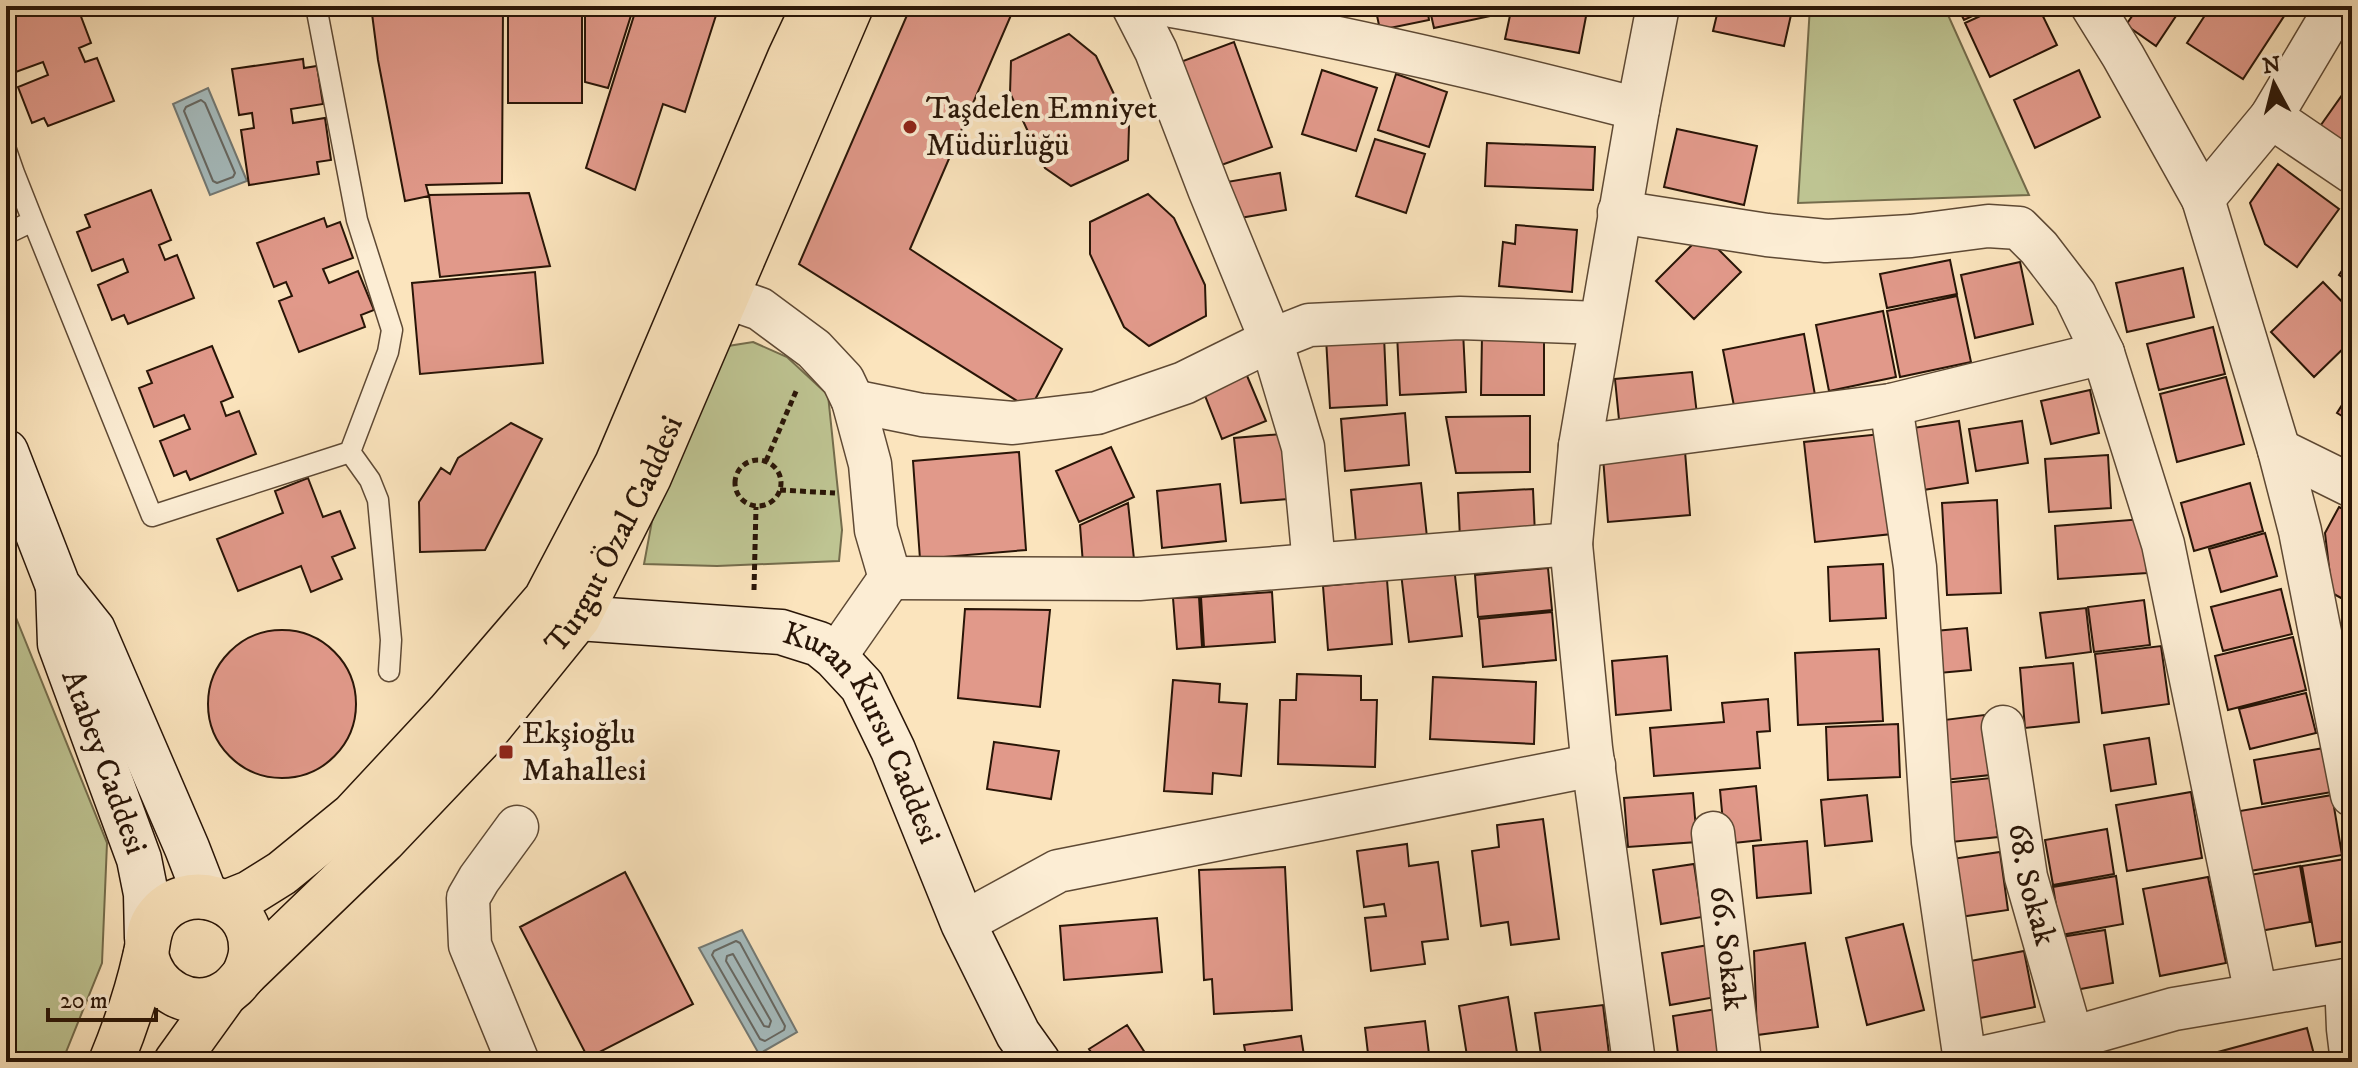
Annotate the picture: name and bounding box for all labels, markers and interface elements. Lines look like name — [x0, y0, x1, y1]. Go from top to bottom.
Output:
north arrow — [2234, 44, 2314, 124]
text: N — [2261, 51, 2282, 80]
place label: Taşdelen Emniyet Müdürlüğü — [926, 89, 1158, 166]
marker: Taşdelen Emniyet Müdürlüğü — [901, 118, 919, 136]
street label: Turgut Özal Caddesi — [537, 410, 693, 662]
street label: Kuran Kursu Caddesi — [778, 614, 949, 850]
street label: Atabey Caddesi — [51, 665, 156, 860]
place label: Ekşioğlu Mahallesi — [522, 714, 647, 791]
marker: Ekşioğlu Mahallesi — [497, 743, 515, 761]
street label: 68. Sokak — [1998, 821, 2065, 950]
street label: 66. Sokak — [1699, 884, 1754, 1013]
scale bar — [48, 972, 156, 1022]
text: 20 m — [60, 986, 108, 1016]

